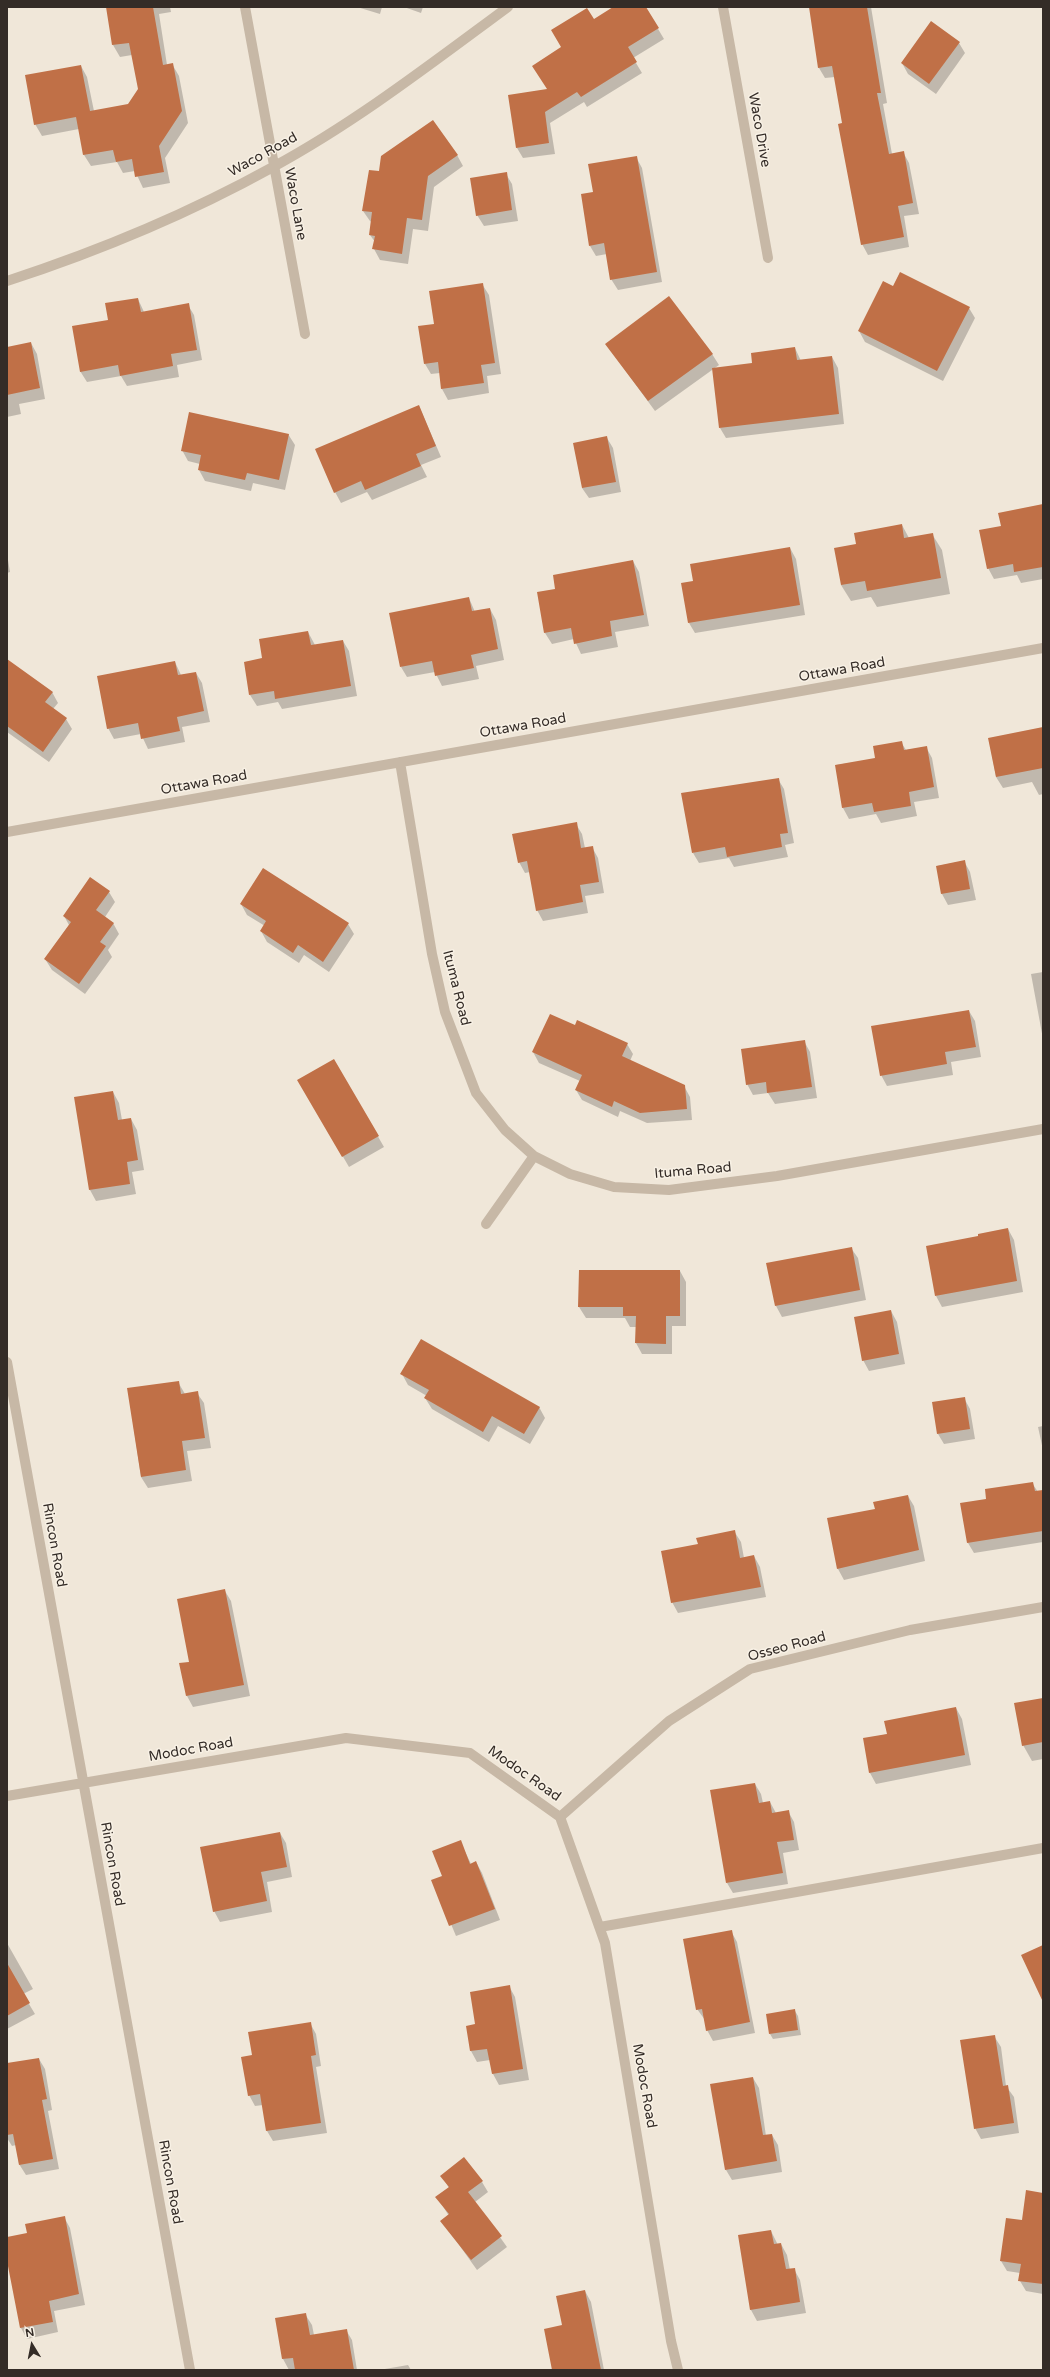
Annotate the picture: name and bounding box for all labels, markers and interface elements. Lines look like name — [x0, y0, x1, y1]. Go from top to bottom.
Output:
street label: Waco Drive — [744, 91, 774, 169]
street label: Waco Road — [226, 129, 300, 181]
street label: Waco Lane — [280, 166, 310, 242]
street label: Ottawa Road — [797, 654, 887, 686]
street label: Ottawa Road — [478, 710, 568, 742]
street label: Ottawa Road — [159, 767, 249, 799]
street label: Ituma Road — [439, 948, 473, 1028]
street label: Ituma Road — [654, 1159, 732, 1183]
street label: Rincon Road — [38, 1502, 70, 1588]
street label: Osseo Road — [746, 1629, 828, 1665]
street label: Modoc Road — [147, 1734, 235, 1766]
street label: Modoc Road — [484, 1743, 564, 1805]
street label: Rincon Road — [96, 1821, 128, 1907]
street label: Modoc Road — [628, 2042, 660, 2130]
street label: Rincon Road — [154, 2139, 186, 2225]
north arrow — [12, 2325, 52, 2365]
text: N — [24, 2326, 35, 2340]

